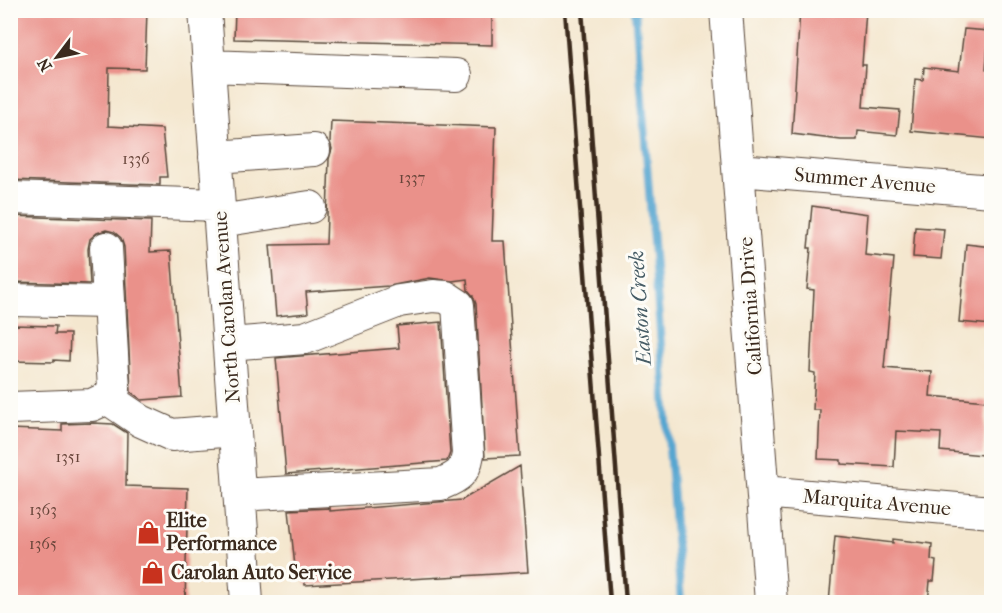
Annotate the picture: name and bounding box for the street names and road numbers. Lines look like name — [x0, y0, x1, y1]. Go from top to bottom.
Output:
street label: Summer Avenue — [793, 163, 937, 198]
street label: North Carolan Avenue — [208, 210, 245, 404]
street label: California Drive — [734, 236, 767, 376]
street label: Marquita Avenue — [802, 485, 952, 520]

